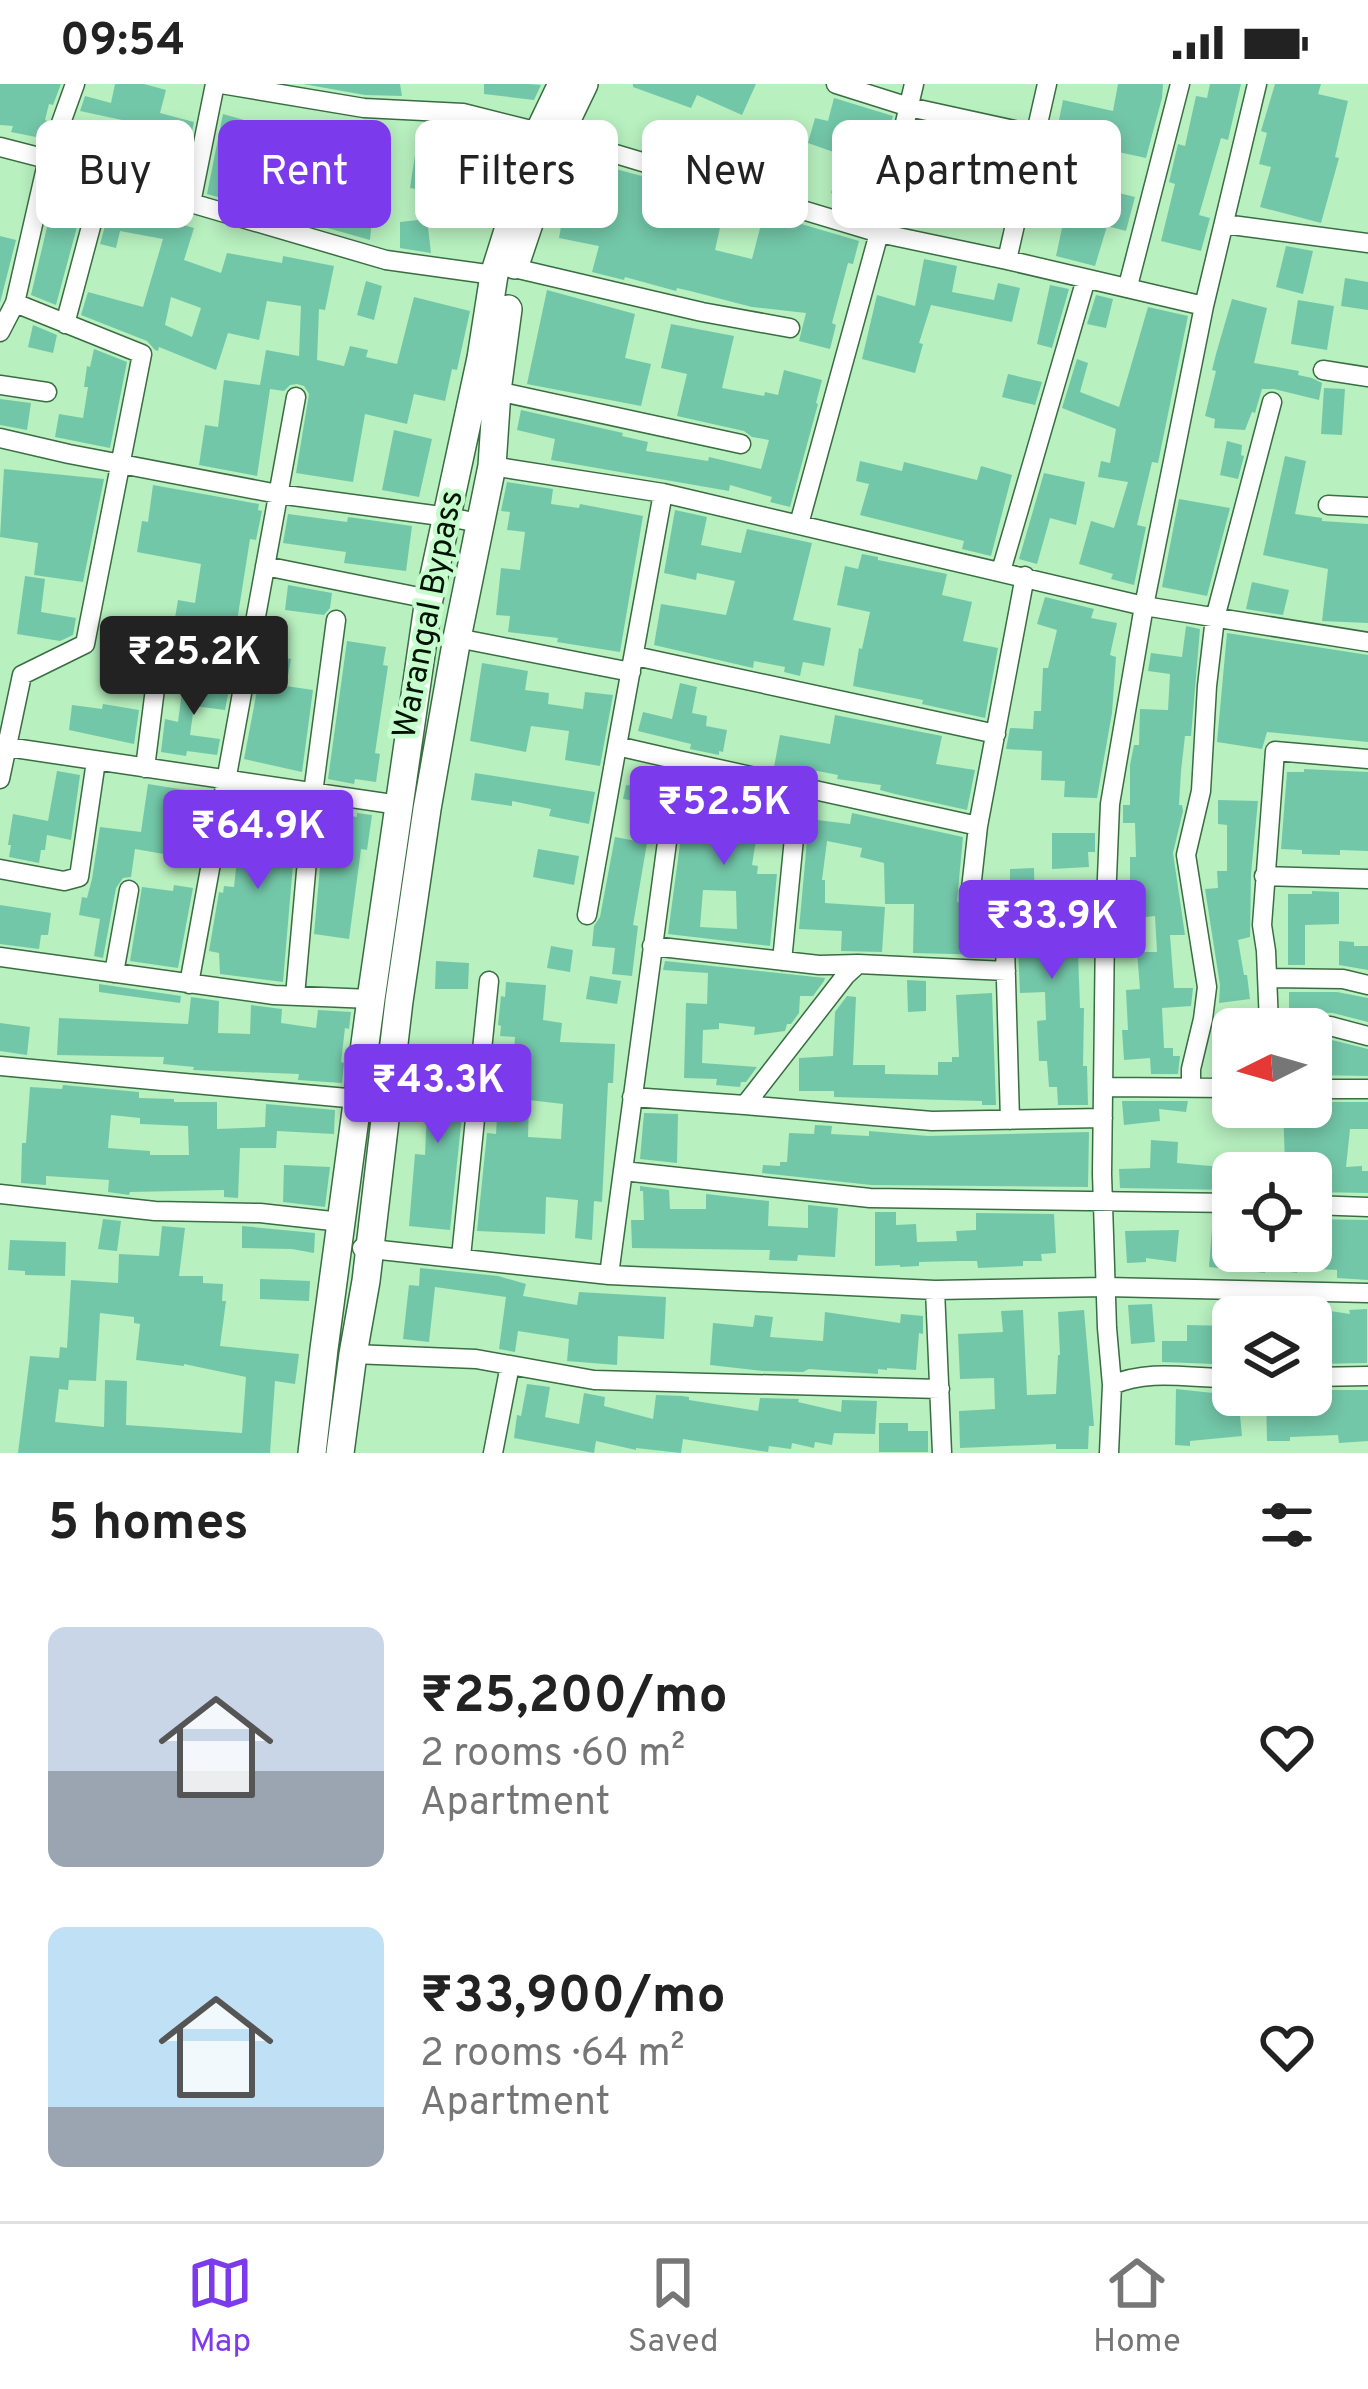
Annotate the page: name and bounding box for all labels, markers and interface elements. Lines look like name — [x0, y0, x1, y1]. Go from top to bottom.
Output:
text: 09:54 — [60, 14, 185, 71]
chip: Buy — [36, 120, 194, 228]
chip: Rent — [218, 120, 391, 228]
chip: Filters — [415, 120, 618, 228]
chip: New — [642, 120, 808, 228]
chip: Apartment — [832, 120, 1121, 228]
street label: Warangal Bypass — [385, 487, 475, 743]
pin: ₹25.2K — [96, 616, 292, 718]
text: ₹25.2K — [127, 630, 261, 679]
pin: ₹52.5K — [626, 766, 822, 868]
text: ₹52.5K — [657, 780, 791, 829]
pin: ₹64.9K — [160, 790, 356, 892]
text: ₹64.9K — [190, 804, 326, 853]
pin: ₹33.9K — [954, 880, 1150, 982]
text: ₹33.9K — [986, 894, 1118, 943]
north arrow — [1212, 1008, 1332, 1128]
map controls — [1212, 1008, 1332, 1416]
pin: ₹43.3K — [340, 1044, 536, 1146]
text: ₹43.3K — [371, 1058, 505, 1107]
button: locate — [1212, 1152, 1332, 1272]
button: layers — [1212, 1296, 1332, 1416]
icon: filters — [1254, 1492, 1320, 1558]
text: 5 homes — [48, 1493, 249, 1558]
text: ₹25,200/mo — [420, 1666, 728, 1731]
icon: home — [144, 1675, 288, 1819]
icon: heart — [1254, 1714, 1320, 1780]
text: 2 rooms · 60 m² — [420, 1731, 685, 1780]
text: Apartment — [420, 1780, 610, 1829]
text: ₹33,900/mo — [420, 1966, 726, 2031]
icon: home — [144, 1975, 288, 2119]
icon: heart — [1254, 2014, 1320, 2080]
text: 2 rooms · 64 m² — [420, 2031, 685, 2080]
text: Apartment — [420, 2080, 610, 2129]
tab: Map — [187, 2250, 253, 2364]
tab: Saved — [628, 2250, 719, 2364]
tab: Home — [1093, 2250, 1181, 2364]

